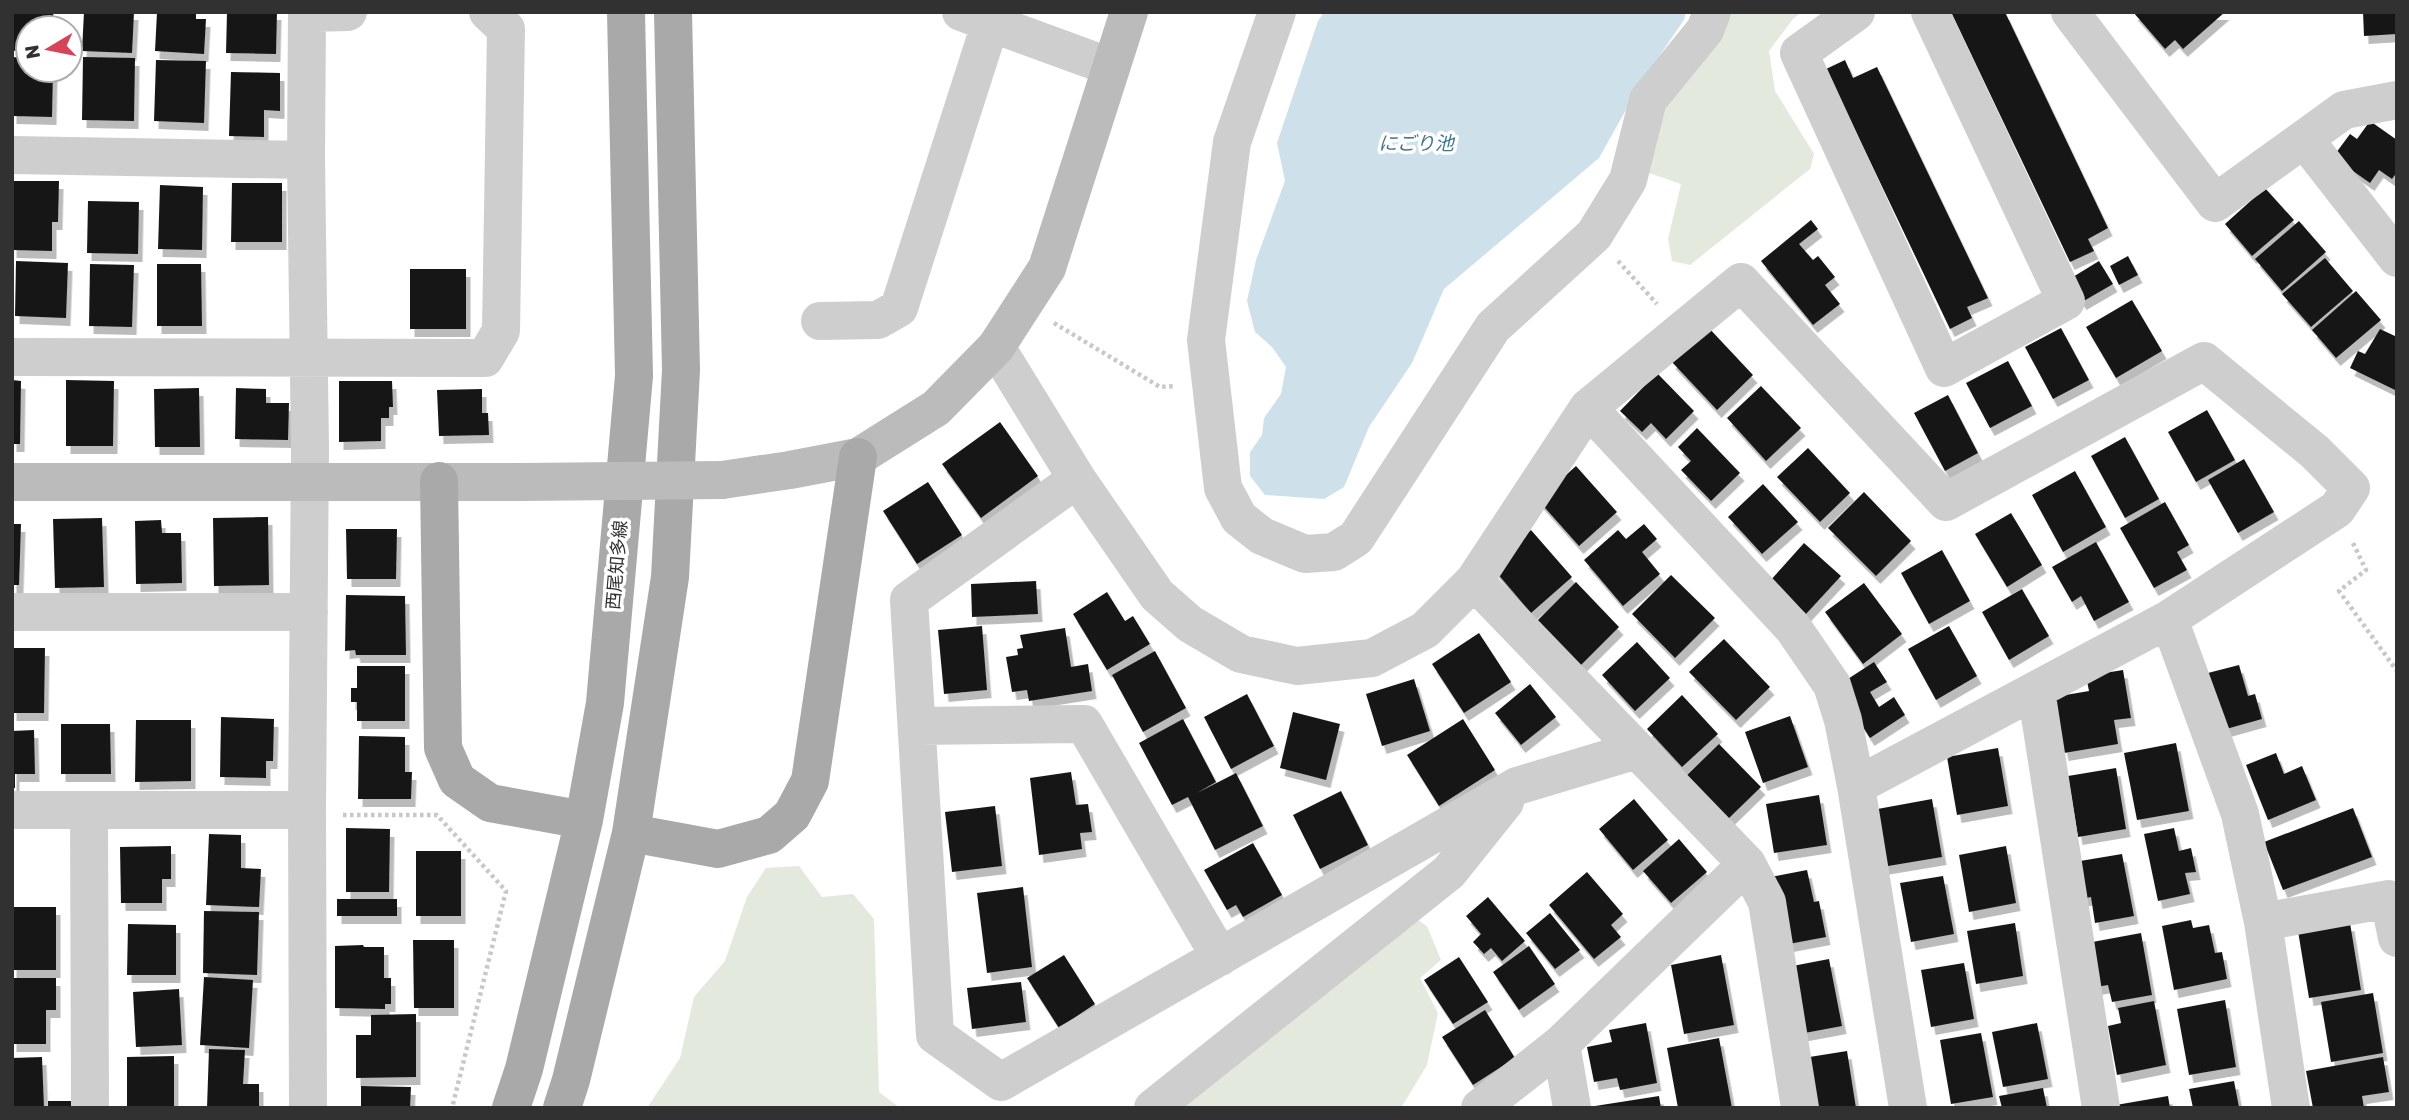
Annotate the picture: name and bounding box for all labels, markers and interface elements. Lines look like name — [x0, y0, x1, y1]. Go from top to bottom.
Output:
north arrow — [14, 14, 84, 84]
text: N — [20, 43, 45, 61]
water label: にごり池 — [1378, 132, 1456, 155]
street label: 西尾知多線 — [602, 519, 632, 611]

